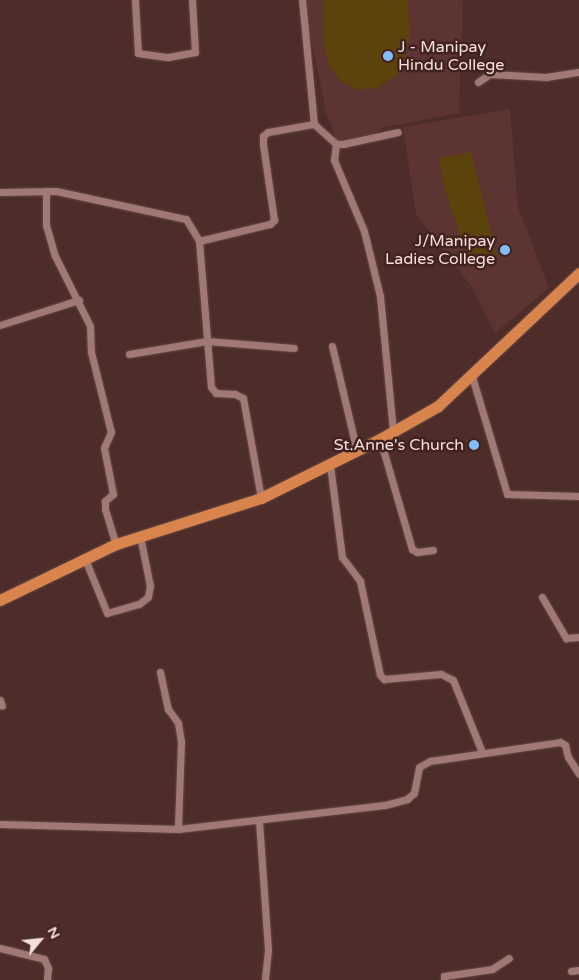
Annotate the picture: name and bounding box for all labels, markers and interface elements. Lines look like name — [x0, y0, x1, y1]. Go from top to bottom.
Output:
place label: J - Manipay Hindu College — [398, 37, 504, 75]
marker: J - Manipay Hindu College — [382, 50, 394, 62]
place label: J/Manipay Ladies College — [385, 231, 495, 269]
marker: J/Manipay Ladies College — [499, 244, 511, 256]
place label: St.Anne's Church — [334, 435, 464, 455]
marker: St.Anne's Church — [468, 439, 480, 451]
north arrow — [15, 915, 65, 965]
text: N — [44, 924, 64, 942]

